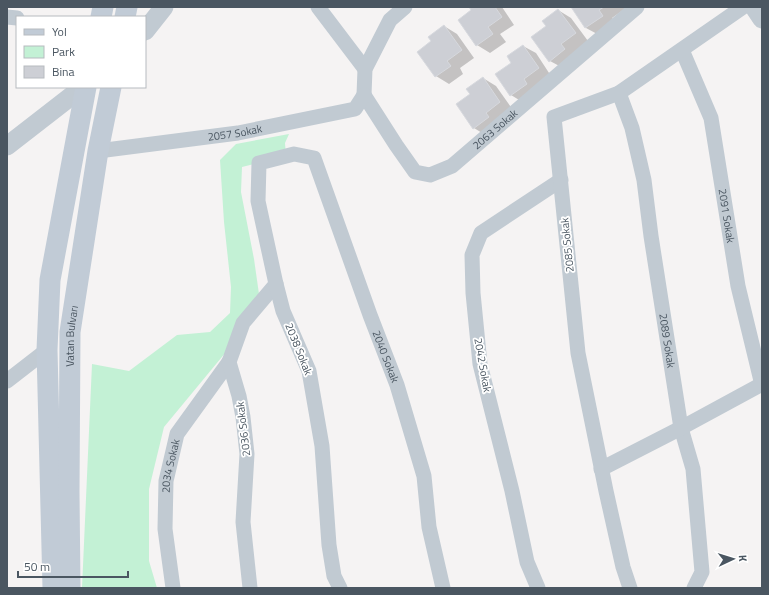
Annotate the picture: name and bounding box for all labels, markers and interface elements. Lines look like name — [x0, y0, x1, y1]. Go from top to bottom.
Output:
legend — [16, 16, 146, 88]
text: Yol — [52, 22, 67, 41]
text: Park — [52, 42, 75, 61]
text: Bina — [52, 62, 74, 81]
street label: 2063 Sokak — [469, 105, 521, 153]
street label: 2057 Sokak — [207, 120, 264, 145]
street label: 2091 Sokak — [714, 187, 739, 245]
street label: 2085 Sokak — [556, 216, 578, 273]
street label: Vatan Bulvarı — [62, 304, 82, 367]
street label: 2089 Sokak — [655, 312, 680, 370]
street label: 2038 Sokak — [281, 321, 317, 378]
street label: 2040 Sokak — [369, 328, 404, 386]
street label: 2042 Sokak — [470, 337, 496, 394]
street label: 2036 Sokak — [232, 400, 254, 457]
street label: 2034 Sokak — [158, 437, 184, 493]
north arrow — [713, 539, 753, 579]
scale bar — [18, 553, 128, 579]
text: K — [735, 554, 751, 563]
text: 50 m — [24, 557, 50, 576]

